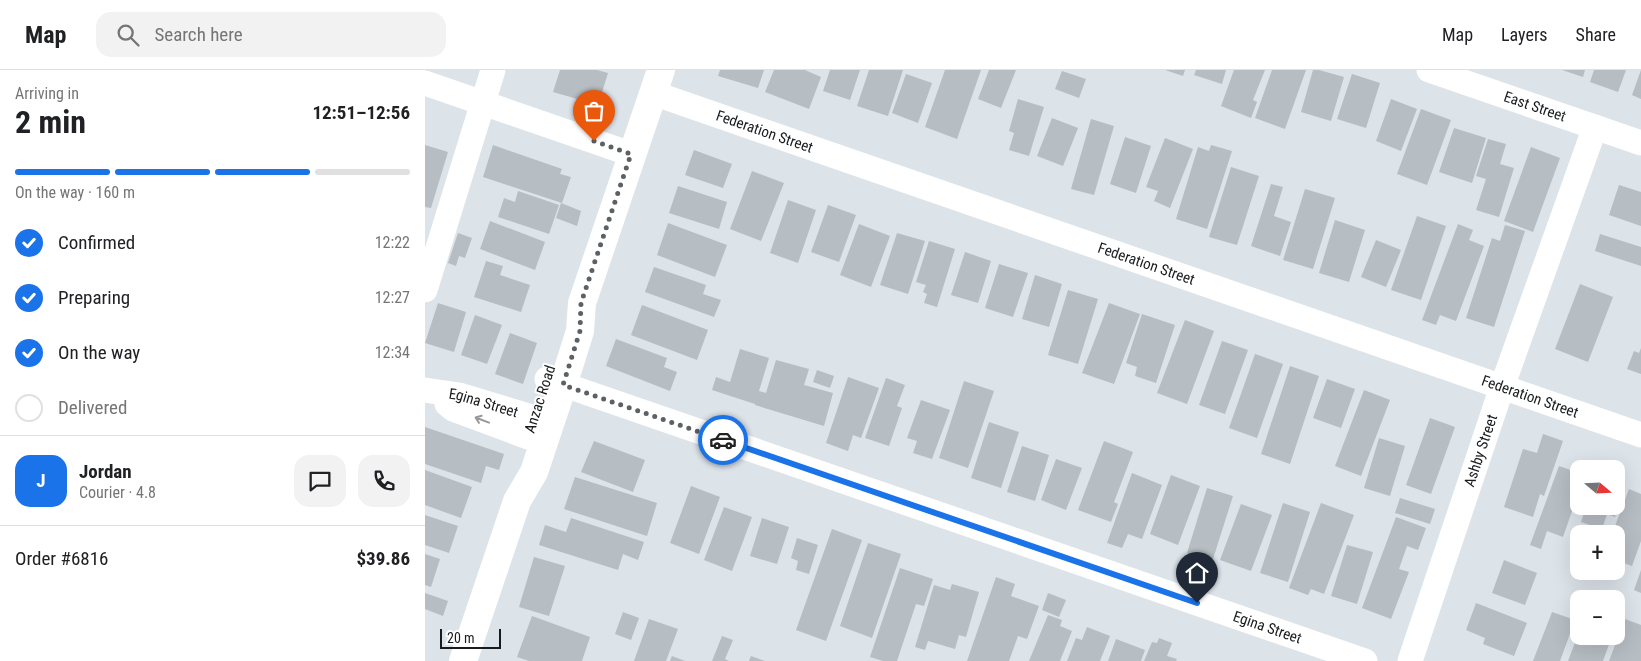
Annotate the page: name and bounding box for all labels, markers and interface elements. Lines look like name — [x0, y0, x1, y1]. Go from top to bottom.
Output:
search box — [96, 12, 446, 57]
text: Map — [25, 21, 66, 49]
icon: search — [114, 21, 142, 49]
text: Search here — [154, 23, 243, 46]
text: Map — [1442, 24, 1473, 45]
text: Layers — [1501, 24, 1548, 45]
text: Share — [1576, 24, 1616, 45]
text: Arriving in — [15, 84, 79, 103]
street label: East Street — [1501, 87, 1568, 125]
pin — [573, 90, 615, 141]
icon: bag — [580, 97, 608, 125]
text: 12:51–12:56 — [312, 101, 410, 124]
text: 2 min — [15, 103, 86, 141]
street label: Federation Street — [714, 107, 815, 157]
text: On the way · 160 m — [15, 183, 135, 202]
icon: check — [15, 229, 43, 257]
text: Confirmed — [58, 231, 135, 254]
text: 12:22 — [375, 233, 410, 252]
street label: Federation Street — [1095, 239, 1197, 289]
icon: check — [15, 284, 43, 312]
text: Preparing — [58, 286, 130, 309]
text: 12:27 — [375, 288, 410, 307]
icon: check — [15, 339, 43, 367]
text: On the way — [58, 341, 140, 364]
text: 12:34 — [375, 343, 410, 362]
street label: Anzac Road — [521, 363, 559, 435]
street label: Federation Street — [1479, 371, 1581, 422]
street label: Egina Street — [448, 385, 520, 421]
text: Delivered — [58, 396, 127, 419]
street label: Ashby Street — [1460, 412, 1501, 489]
one-way arrow — [475, 415, 490, 424]
courier — [698, 415, 748, 465]
icon: car — [709, 426, 737, 454]
button: chat — [294, 455, 346, 507]
button: phone — [358, 455, 410, 507]
text: Jordan — [79, 460, 132, 483]
north arrow — [1570, 460, 1625, 515]
map controls — [1570, 460, 1625, 645]
text: J — [36, 469, 46, 492]
text: Courier · 4.8 — [79, 483, 156, 502]
button: + — [1570, 525, 1625, 580]
text: Order #6816 — [15, 547, 108, 570]
text: $39.86 — [356, 547, 410, 570]
pin — [1176, 552, 1218, 603]
icon: home — [1183, 559, 1211, 587]
button: − — [1570, 590, 1625, 645]
street label: Egina Street — [1231, 607, 1304, 647]
scale bar — [440, 626, 501, 649]
text: 20 m — [447, 630, 475, 646]

